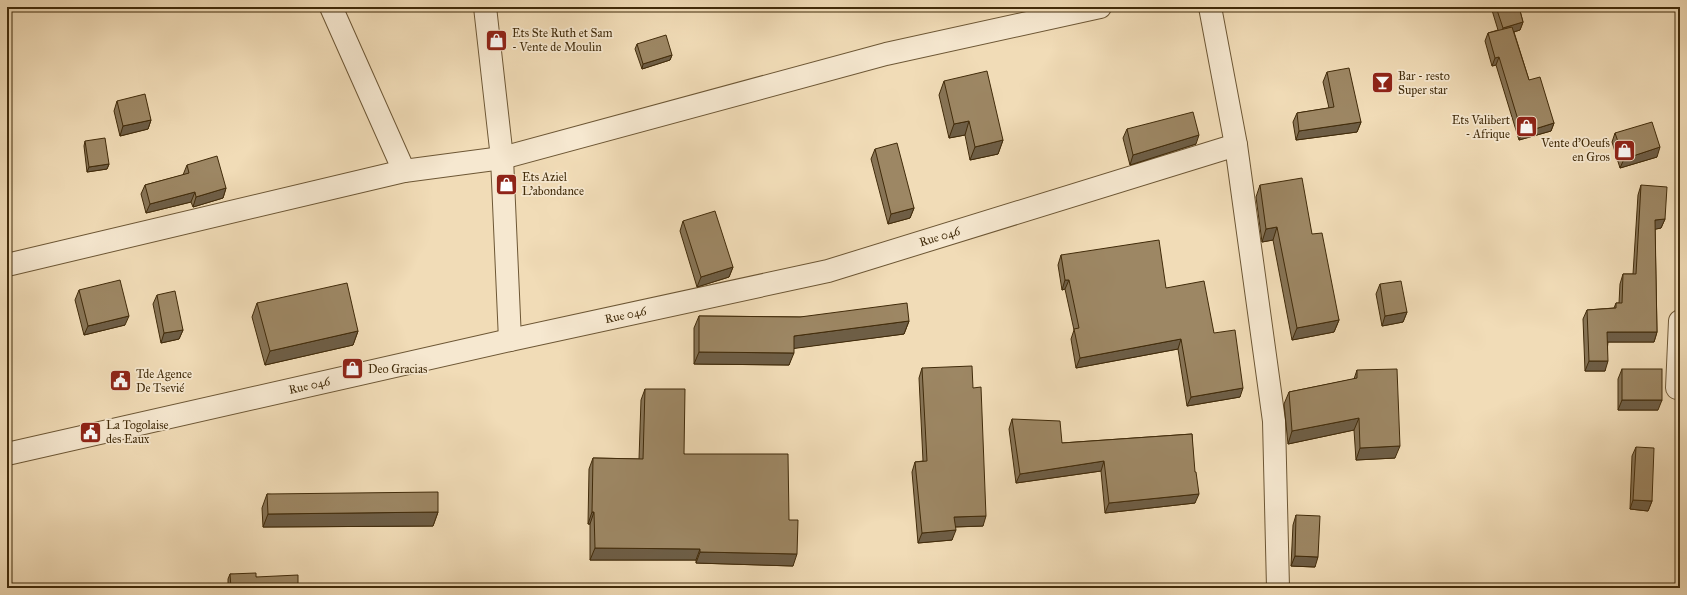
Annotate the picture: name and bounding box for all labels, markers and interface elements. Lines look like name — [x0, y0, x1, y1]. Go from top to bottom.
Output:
place label: Ets Ste Ruth et Sam - Vente de Moulin — [512, 26, 613, 54]
shop icon: Ets Ste Ruth et Sam - Vente de Moulin — [484, 27, 510, 53]
place label: Bar - resto Super star — [1398, 69, 1450, 97]
bar icon: Bar - resto Super star — [1369, 70, 1395, 96]
place label: Ets Valibert - Afrique — [1452, 113, 1511, 142]
shop icon: Ets Valibert - Afrique — [1513, 114, 1539, 140]
place label: Vente d'Oeufs en Gros — [1540, 136, 1610, 164]
shop icon: Vente d'Oeufs en Gros — [1612, 137, 1638, 163]
place label: Ets Aziel L'abondance — [522, 170, 584, 198]
shop icon: Ets Aziel L'abondance — [494, 171, 520, 197]
street label: Rue 046 — [917, 223, 963, 249]
street label: Rue 046 — [603, 303, 648, 326]
shop icon: Deo Gracias — [340, 356, 366, 382]
place label: Deo Gracias — [368, 362, 427, 376]
place label: Tde Agence De Tsevié — [136, 367, 192, 395]
public building icon: Tde Agence De Tsevié — [108, 368, 134, 394]
street label: Rue 046 — [287, 374, 332, 397]
place label: La Togolaise des Eaux — [106, 418, 169, 446]
public building icon: La Togolaise des Eaux — [78, 419, 104, 445]

